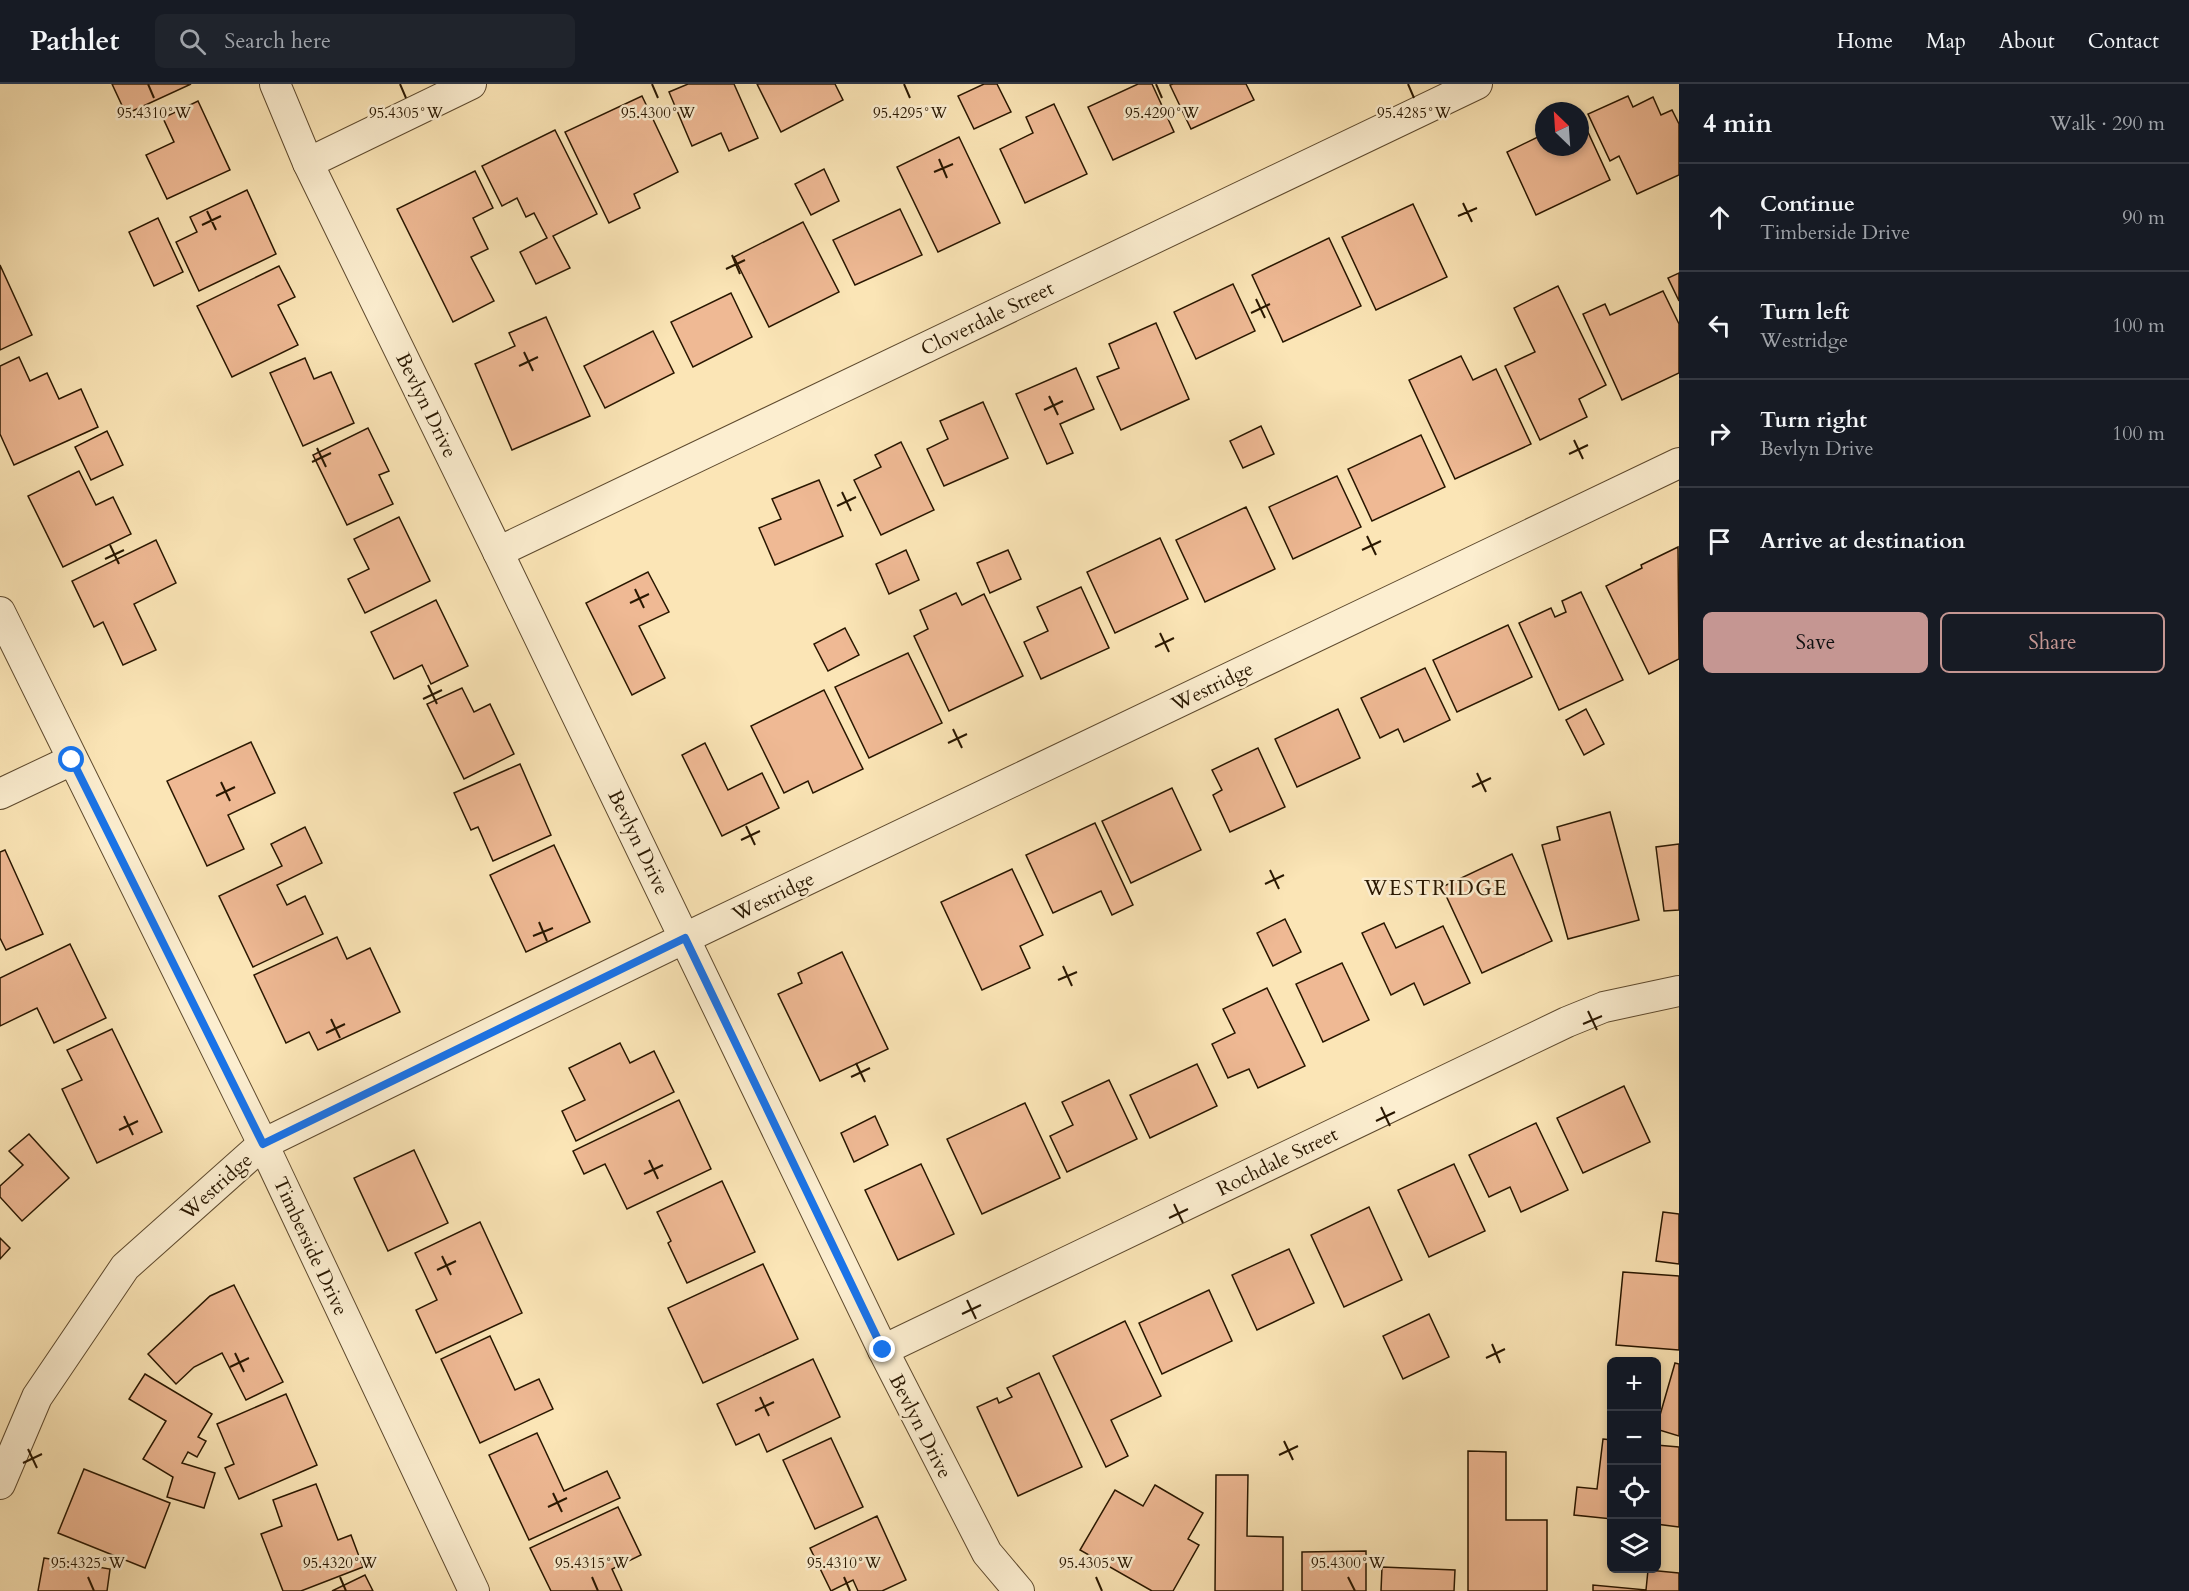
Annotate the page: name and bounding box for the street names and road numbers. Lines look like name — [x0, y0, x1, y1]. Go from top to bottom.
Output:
street label: Cloverdale Street — [916, 274, 1059, 362]
street label: Bevlyn Drive — [390, 348, 464, 462]
street label: Westridge — [1166, 655, 1258, 718]
street label: Bevlyn Drive — [602, 785, 676, 899]
street label: Westridge — [727, 865, 819, 928]
street label: Rochdale Street — [1212, 1120, 1343, 1202]
street label: Westridge — [174, 1147, 258, 1227]
street label: Timberside Drive — [267, 1172, 355, 1320]
street label: Bevlyn Drive — [883, 1370, 958, 1483]

